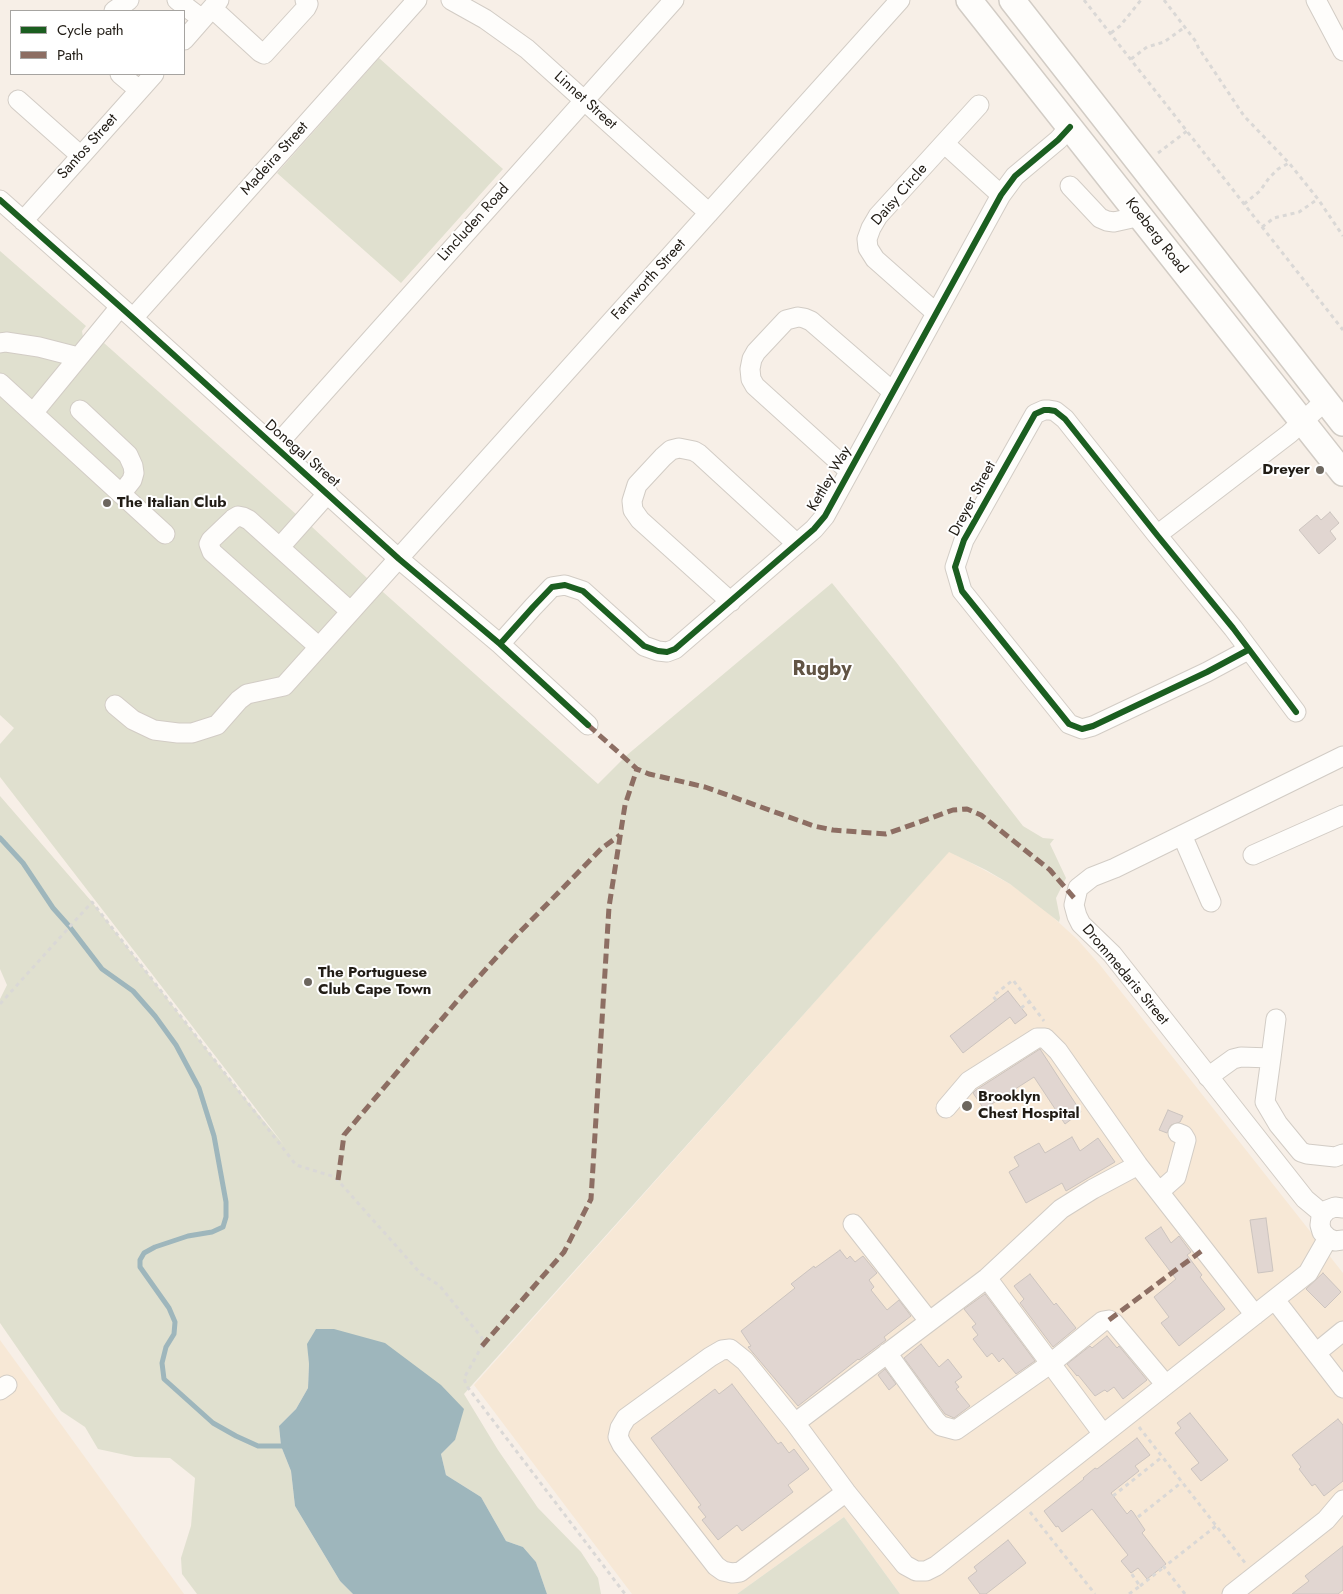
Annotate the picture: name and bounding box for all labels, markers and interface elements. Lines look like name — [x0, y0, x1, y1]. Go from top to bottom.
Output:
legend — [10, 10, 185, 75]
text: Cycle path — [57, 19, 124, 41]
text: Path — [57, 44, 83, 66]
street label: Linnet Street — [550, 68, 620, 134]
street label: Santos Street — [54, 111, 122, 183]
street label: Madeira Street — [237, 119, 313, 199]
street label: Daisy Circle — [868, 160, 932, 230]
street label: Lincluden Road — [435, 181, 513, 265]
street label: Koeberg Road — [1121, 195, 1191, 277]
street label: Farnworth Street — [608, 236, 690, 324]
street label: Donegal Street — [261, 417, 343, 491]
street label: Kettley Way — [804, 443, 856, 515]
street label: Dreyer Street — [946, 459, 1000, 539]
place label: Dreyer — [1262, 461, 1310, 479]
marker: Dreyer — [1314, 464, 1326, 476]
place label: The Italian Club — [117, 494, 227, 512]
marker: The Italian Club — [101, 497, 113, 509]
district label: Rugby — [792, 658, 852, 682]
street label: Drommedaris Street — [1078, 921, 1172, 1029]
place label: The Portuguese Club Cape Town — [318, 964, 431, 999]
marker: The Portuguese Club Cape Town — [302, 976, 314, 988]
place label: Brooklyn Chest Hospital — [978, 1088, 1080, 1123]
marker: Brooklyn Chest Hospital — [960, 1099, 974, 1113]

